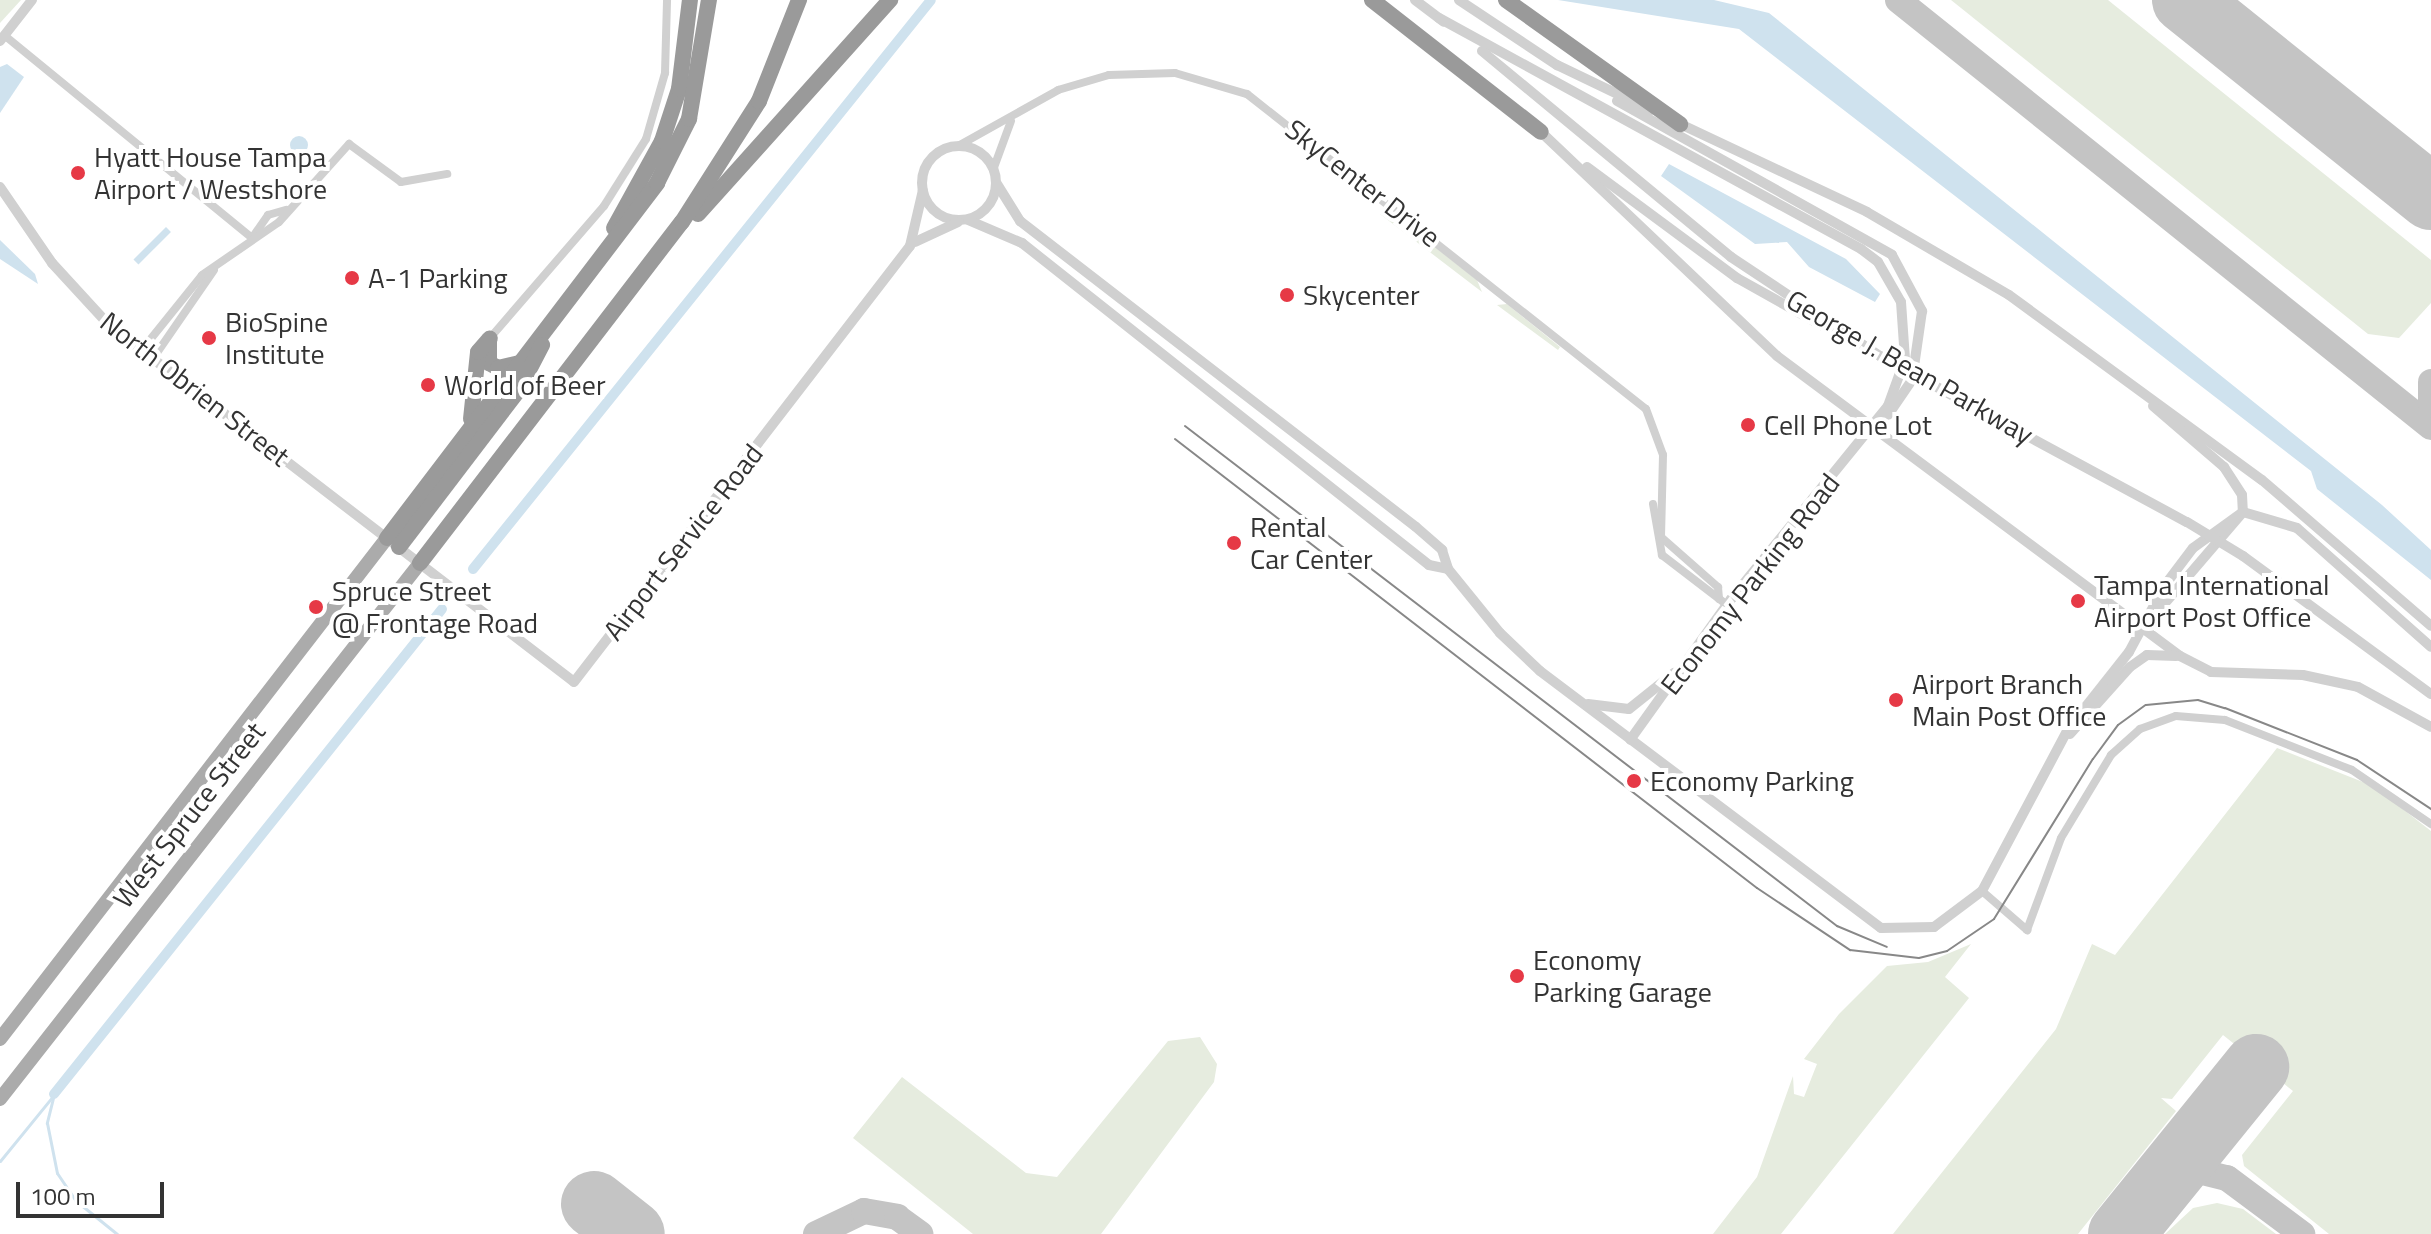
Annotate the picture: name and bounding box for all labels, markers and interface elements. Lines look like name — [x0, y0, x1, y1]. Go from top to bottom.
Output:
street label: SkyCenter Drive — [1279, 112, 1447, 254]
place label: Hyatt House Tampa Airport / Westshore — [94, 140, 327, 206]
marker: Hyatt House Tampa Airport / Westshore — [69, 164, 87, 182]
place label: A-1 Parking — [368, 261, 508, 295]
marker: A-1 Parking — [343, 269, 361, 287]
place label: Skycenter — [1303, 278, 1420, 312]
street label: George J. Bean Parkway — [1781, 283, 2039, 451]
marker: Skycenter — [1278, 286, 1296, 304]
street label: North Obrien Street — [94, 305, 296, 473]
place label: BioSpine Institute — [225, 305, 328, 371]
marker: BioSpine Institute — [200, 329, 218, 347]
place label: World of Beer — [444, 368, 606, 402]
marker: World of Beer — [419, 376, 437, 394]
place label: Cell Phone Lot — [1764, 408, 1932, 442]
marker: Cell Phone Lot — [1739, 416, 1757, 434]
street label: Airport Service Road — [596, 437, 770, 647]
street label: Economy Parking Road — [1653, 467, 1847, 701]
place label: Rental Car Center — [1250, 510, 1373, 576]
marker: Rental Car Center — [1225, 534, 1243, 552]
place label: Tampa International Airport Post Office — [2094, 568, 2329, 634]
place label: Spruce Street @ Frontage Road — [332, 574, 538, 640]
marker: Tampa International Airport Post Office — [2069, 592, 2087, 610]
marker: Spruce Street @ Frontage Road — [307, 598, 325, 616]
place label: Airport Branch Main Post Office — [1912, 667, 2106, 733]
marker: Airport Branch Main Post Office — [1887, 691, 1905, 709]
street label: West Spruce Street — [106, 715, 272, 915]
place label: Economy Parking — [1650, 764, 1854, 798]
marker: Economy Parking — [1625, 772, 1643, 790]
place label: Economy Parking Garage — [1533, 943, 1712, 1009]
marker: Economy Parking Garage — [1508, 967, 1526, 985]
scale bar — [20, 1166, 168, 1216]
text: 100 m — [30, 1178, 96, 1214]

